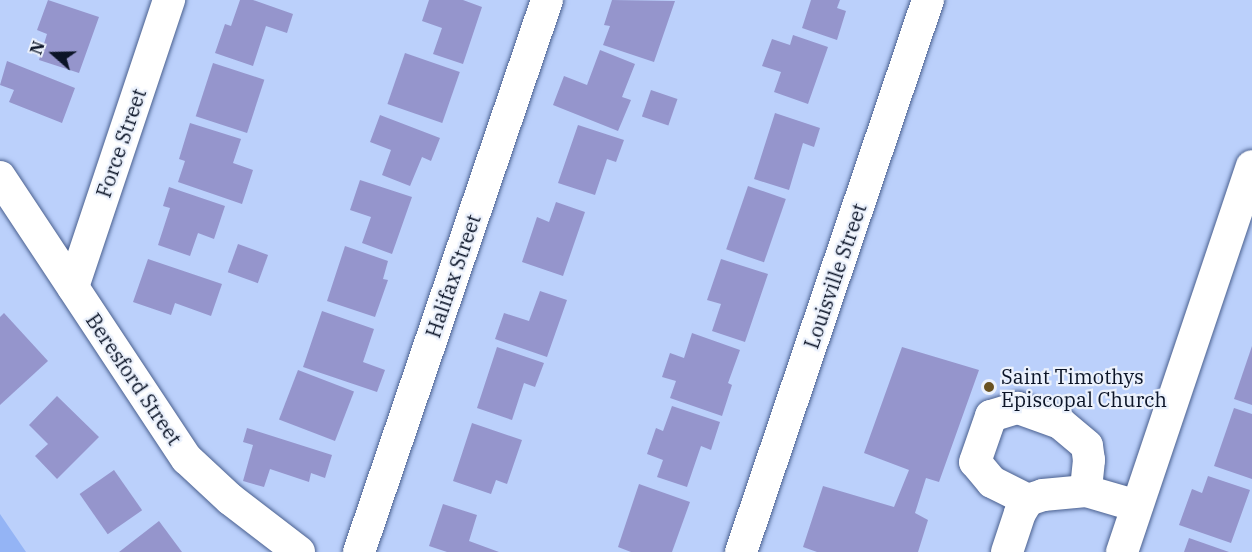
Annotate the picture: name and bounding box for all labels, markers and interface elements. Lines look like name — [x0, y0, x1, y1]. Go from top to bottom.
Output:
north arrow — [24, 24, 84, 84]
text: N — [26, 38, 49, 57]
street label: Force Street — [91, 85, 151, 201]
street label: Louisville Street — [799, 200, 871, 352]
street label: Halifax Street — [421, 211, 485, 341]
street label: Beresford Street — [81, 309, 187, 449]
place label: Saint Timothys Episcopal Church — [1001, 364, 1167, 411]
marker: Saint Timothys Episcopal Church — [982, 380, 996, 394]

